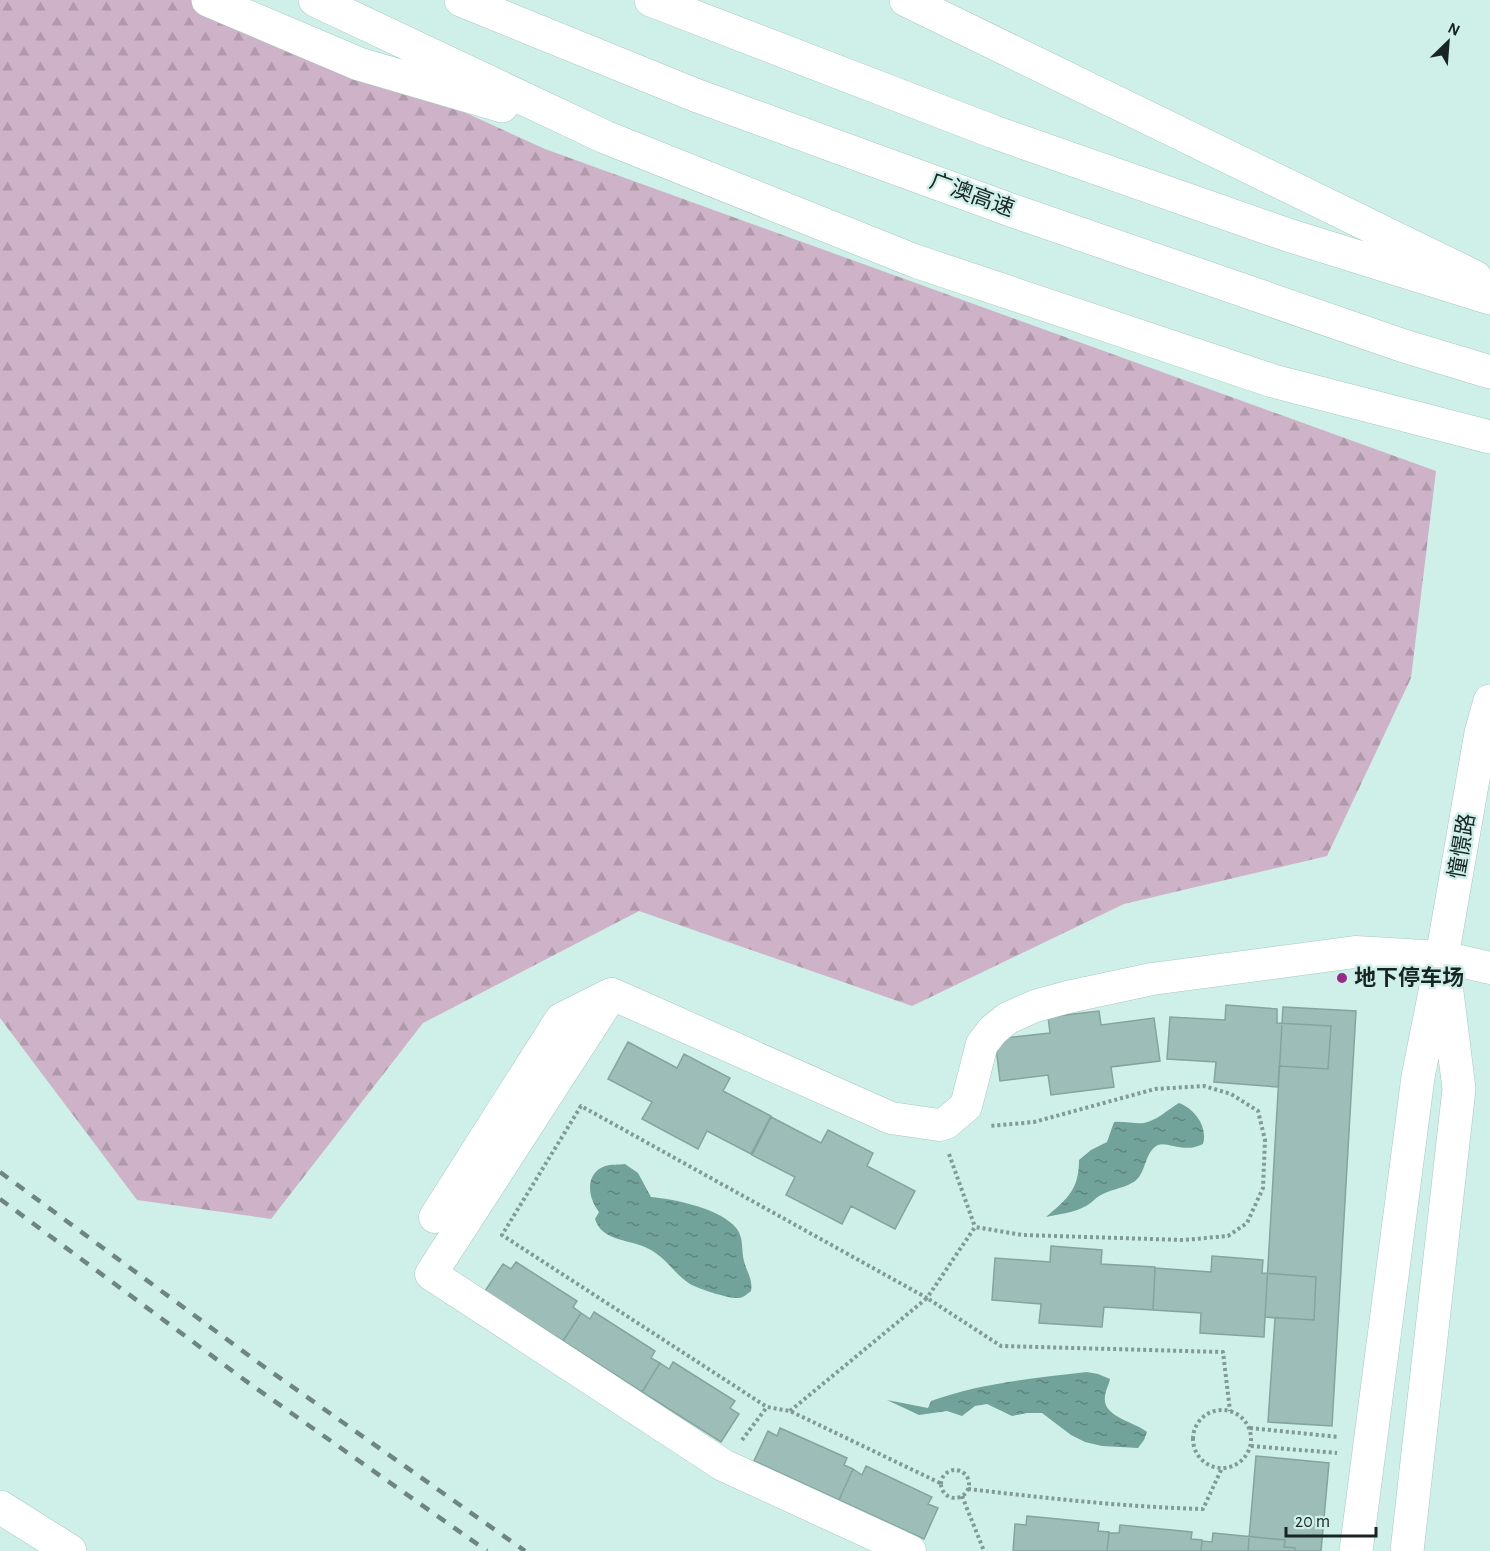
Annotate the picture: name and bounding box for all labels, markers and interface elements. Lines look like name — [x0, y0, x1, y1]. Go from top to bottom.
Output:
north arrow — [1418, 12, 1478, 72]
text: N — [1445, 20, 1462, 39]
street label: 广澳高速 — [927, 169, 1017, 220]
street label: 憧憬路 — [1444, 811, 1479, 880]
place label: 地下停车场 — [1354, 966, 1464, 989]
marker: 地下停车场 — [1335, 971, 1349, 985]
scale bar — [1286, 1500, 1376, 1538]
text: 20 m — [1295, 1513, 1330, 1531]

